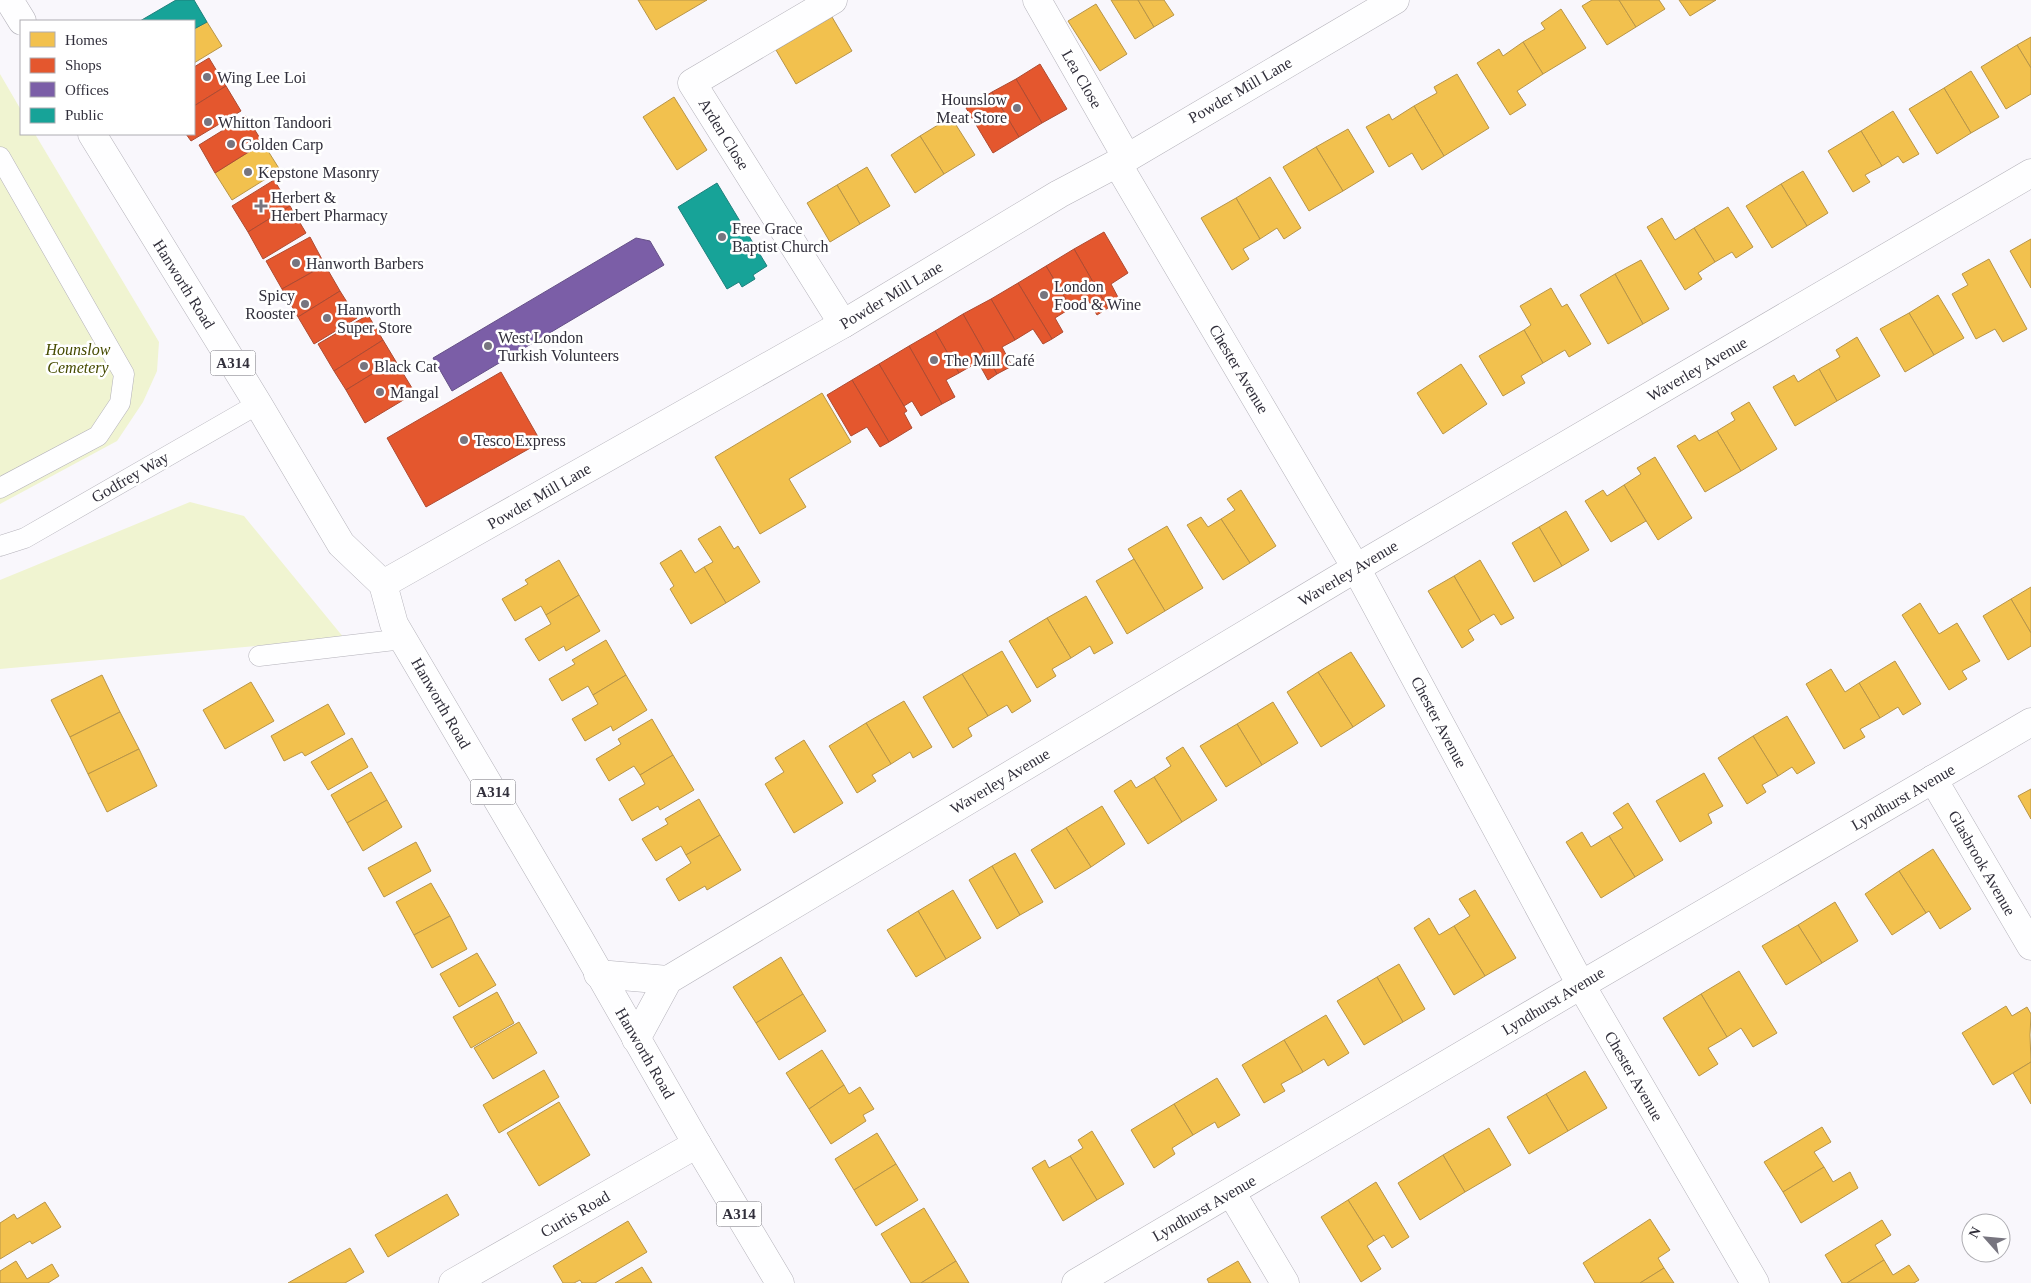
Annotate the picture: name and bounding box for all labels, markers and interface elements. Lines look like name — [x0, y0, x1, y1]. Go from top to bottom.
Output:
legend — [20, 20, 195, 135]
text: Homes — [65, 32, 108, 48]
street label: Lea Close — [1059, 47, 1105, 111]
street label: Powder Mill Lane — [1185, 54, 1295, 126]
text: Shops — [65, 57, 102, 73]
place label: Wing Lee Loi — [217, 69, 307, 87]
marker: Wing Lee Loi — [201, 71, 213, 83]
text: Offices — [65, 82, 109, 98]
place label: Hounslow Meat Store — [936, 91, 1007, 126]
street label: Arden Close — [695, 95, 753, 173]
marker: Hounslow Meat Store — [1011, 102, 1023, 114]
text: Public — [65, 107, 104, 123]
place label: Whitton Tandoori — [218, 114, 332, 131]
marker: Whitton Tandoori — [202, 116, 214, 128]
place label: Golden Carp — [241, 136, 323, 154]
marker: Golden Carp — [225, 138, 237, 150]
place label: Kepstone Masonry — [258, 164, 379, 182]
marker: Kepstone Masonry — [242, 166, 254, 178]
place label: Herbert & Herbert Pharmacy — [271, 189, 388, 225]
marker: Herbert & Herbert Pharmacy — [255, 200, 267, 212]
place label: Free Grace Baptist Church — [732, 220, 828, 256]
marker: Free Grace Baptist Church — [716, 231, 728, 243]
street label: Hanworth Road — [150, 236, 218, 332]
place label: Hanworth Barbers — [306, 255, 424, 272]
marker: Hanworth Barbers — [290, 257, 302, 269]
street label: Powder Mill Lane — [837, 258, 945, 332]
place label: London Food & Wine — [1054, 278, 1141, 313]
place label: Spicy Rooster — [245, 287, 296, 322]
marker: London Food & Wine — [1038, 289, 1050, 301]
marker: Spicy Rooster — [299, 298, 311, 310]
place label: Hanworth Super Store — [337, 301, 412, 337]
marker: Hanworth Super Store — [321, 312, 333, 324]
street label: Chester Avenue — [1206, 322, 1272, 416]
place label: West London Turkish Volunteers — [498, 329, 619, 364]
street label: Waverley Avenue — [1644, 333, 1751, 405]
marker: West London Turkish Volunteers — [482, 340, 494, 352]
park label: Hounslow Cemetery — [45, 341, 111, 377]
road number: A314 — [210, 350, 256, 376]
place label: The Mill Café — [944, 352, 1035, 369]
marker: The Mill Café — [928, 354, 940, 366]
place label: Black Cat — [374, 358, 438, 375]
marker: Black Cat — [358, 360, 370, 372]
place label: Mangal — [390, 384, 439, 402]
marker: Mangal — [374, 386, 386, 398]
place label: Tesco Express — [474, 432, 566, 450]
marker: Tesco Express — [458, 434, 470, 446]
street label: Godfrey Way — [89, 448, 172, 507]
street label: Powder Mill Lane — [484, 460, 594, 532]
street label: Waverley Avenue — [1295, 537, 1401, 610]
street label: Hanworth Road — [408, 655, 474, 751]
street label: Chester Avenue — [1408, 674, 1470, 770]
street label: Waverley Avenue — [947, 745, 1053, 818]
street label: Lyndhurst Avenue — [1848, 760, 1958, 834]
road number: A314 — [470, 780, 516, 804]
street label: Glasbrook Avenue — [1945, 808, 2019, 918]
street label: Lyndhurst Avenue — [1499, 964, 1608, 1039]
street label: Hanworth Road — [612, 1005, 678, 1101]
street label: Chester Avenue — [1601, 1028, 1667, 1124]
street label: Lyndhurst Avenue — [1149, 1171, 1259, 1245]
street label: Curtis Road — [537, 1187, 613, 1241]
road number: A314 — [716, 1202, 762, 1226]
north arrow — [1961, 1213, 2011, 1263]
text: N — [1966, 1224, 1984, 1240]

